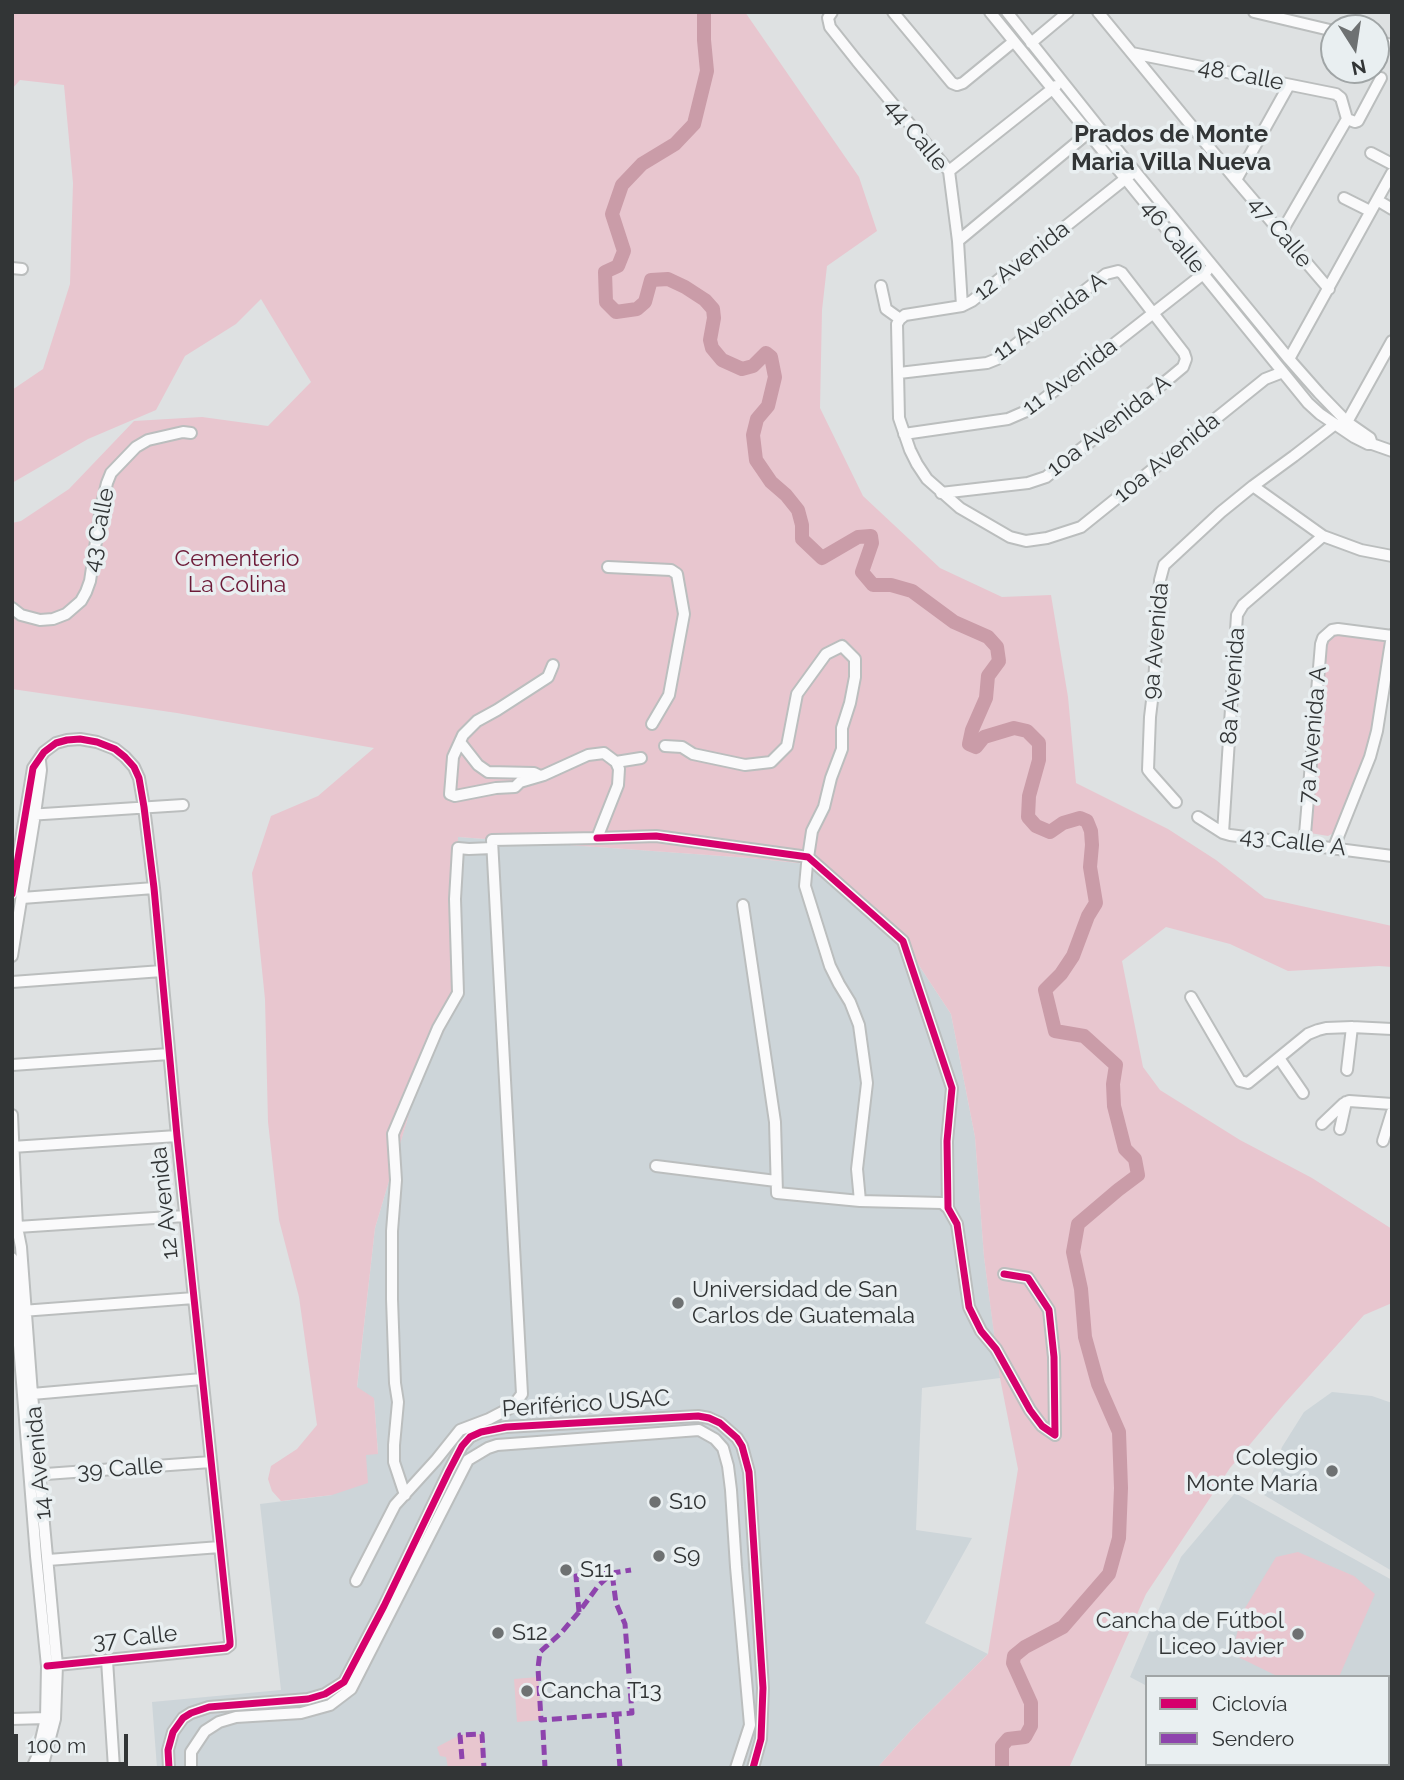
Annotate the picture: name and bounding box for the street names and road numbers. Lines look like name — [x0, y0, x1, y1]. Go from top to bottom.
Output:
street label: 48 Calle — [1196, 53, 1286, 97]
street label: 44 Calle — [878, 93, 954, 177]
street label: 47 Calle — [1242, 191, 1318, 273]
street label: 46 Calle — [1135, 195, 1211, 279]
street label: 12 Avenida — [969, 215, 1075, 307]
street label: 11 Avenida A — [988, 267, 1112, 367]
street label: 11 Avenida — [1017, 333, 1123, 421]
street label: 10a Avenida A — [1042, 369, 1176, 483]
street label: 10a Avenida — [1109, 407, 1225, 509]
street label: 43 Calle — [77, 486, 121, 574]
street label: 9a Avenida — [1137, 581, 1175, 701]
street label: 8a Avenida — [1215, 626, 1251, 746]
street label: 7a Avenida A — [1293, 665, 1333, 805]
street label: 43 Calle A — [1238, 822, 1348, 862]
street label: 12 Avenida — [145, 1145, 185, 1261]
street label: Periférico USAC — [501, 1384, 671, 1424]
street label: 14 Avenida — [20, 1405, 58, 1521]
street label: 39 Calle — [76, 1452, 164, 1486]
street label: 37 Calle — [91, 1620, 179, 1656]

